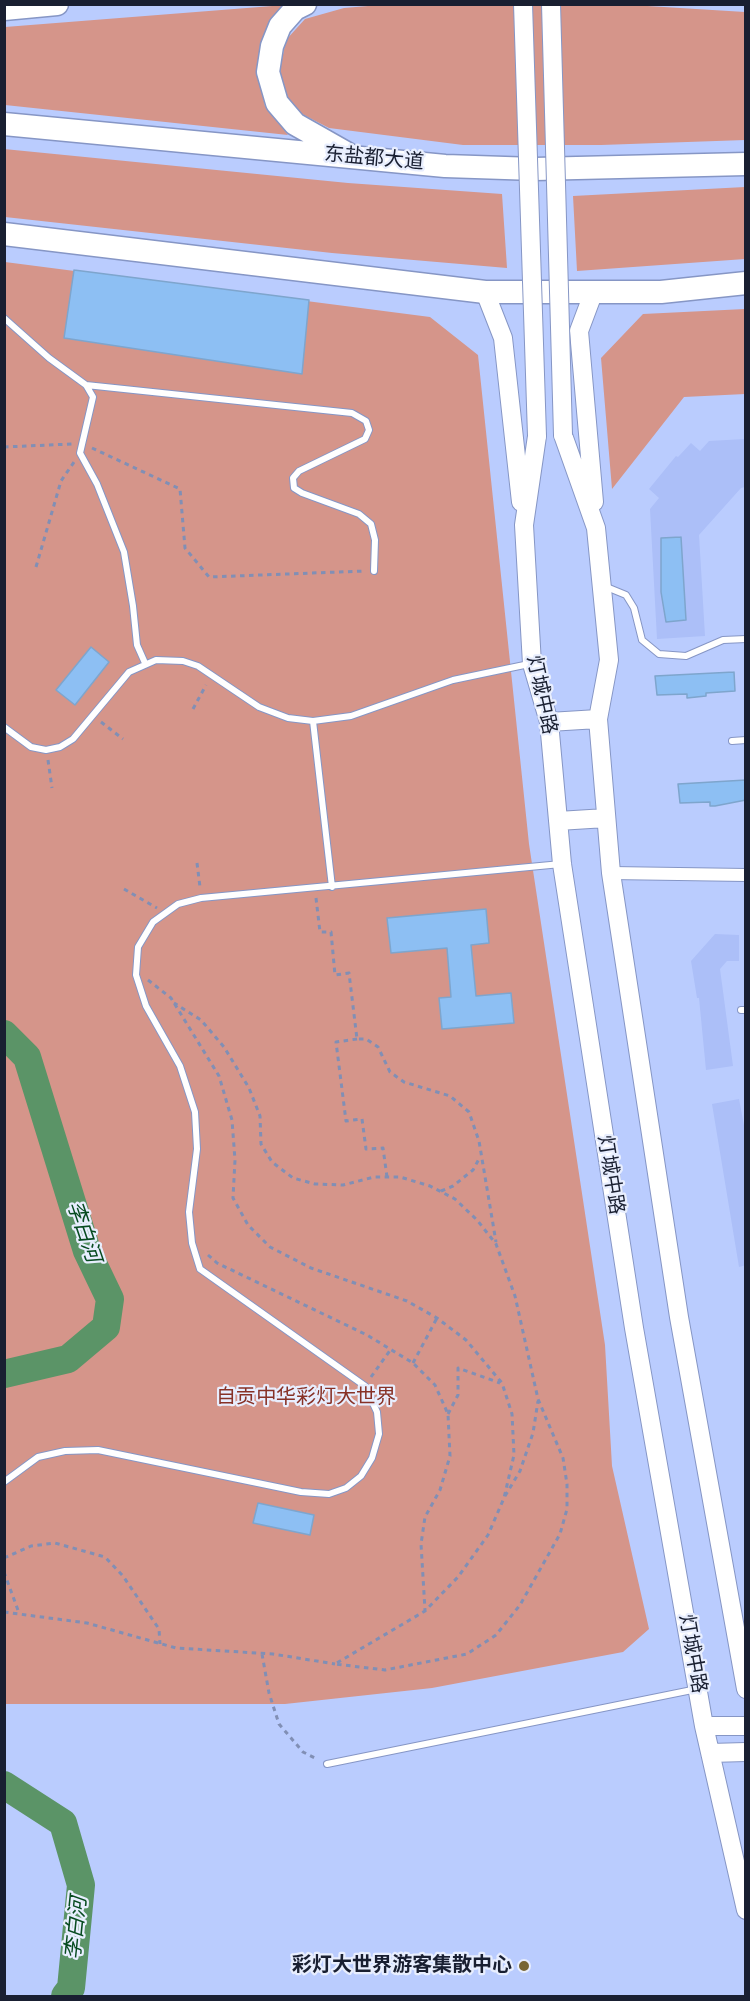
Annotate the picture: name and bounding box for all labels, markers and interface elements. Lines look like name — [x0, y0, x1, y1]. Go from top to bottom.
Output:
street label: 东盐都大道 — [323, 143, 425, 175]
street label: 灯城中路 — [521, 653, 561, 737]
street label: 灯城中路 — [592, 1134, 628, 1216]
water label: 李白河 — [61, 1198, 105, 1266]
park label: 自贡中华彩灯大世界 — [216, 1386, 396, 1410]
street label: 灯城中路 — [673, 1613, 711, 1695]
water label: 李白河 — [61, 1895, 93, 1961]
place label: 彩灯大世界游客集散中心 — [292, 1954, 512, 1978]
marker: 彩灯大世界游客集散中心 — [517, 1959, 531, 1973]

